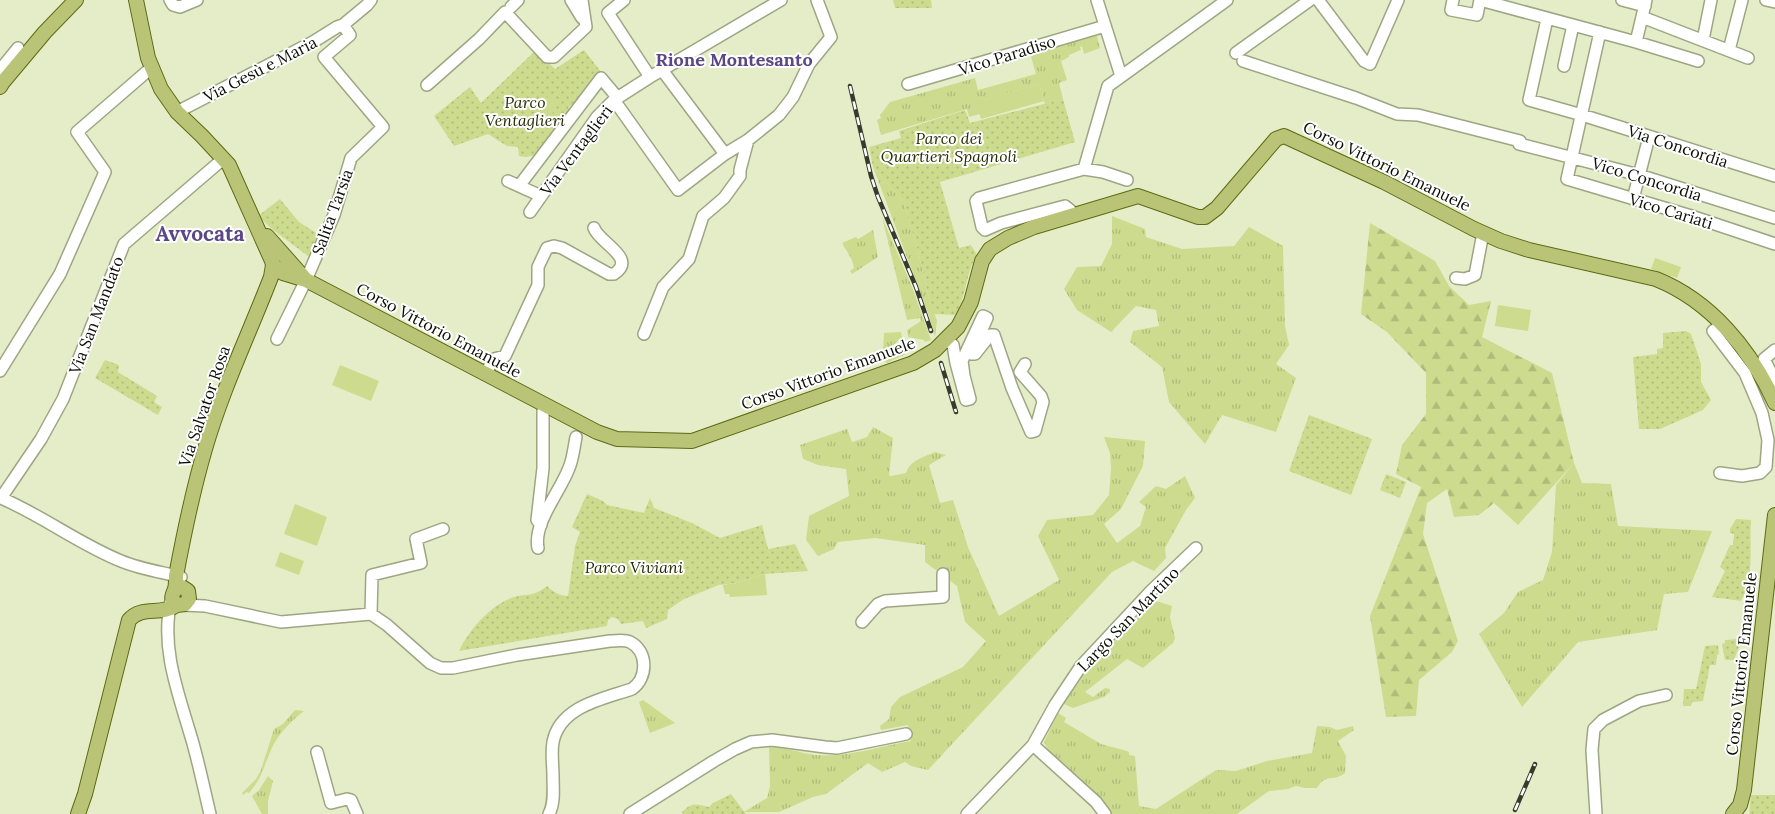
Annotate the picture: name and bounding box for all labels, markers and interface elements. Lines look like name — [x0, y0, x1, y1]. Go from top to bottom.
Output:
street label: Vico Paradiso — [955, 31, 1058, 80]
street label: Via Gesù e Maria — [199, 32, 320, 107]
district label: Rione Montesanto — [655, 48, 813, 71]
park label: Parco Ventaglieri — [485, 92, 565, 130]
street label: Via Ventaglieri — [535, 101, 616, 200]
street label: Corso Vittorio Emanuele — [1300, 117, 1474, 215]
street label: Via Concordia — [1624, 120, 1731, 172]
park label: Parco dei Quartieri Spagnoli — [881, 128, 1017, 166]
street label: Vico Concordia — [1589, 152, 1704, 205]
street label: Salita Tarsia — [307, 166, 357, 258]
street label: Vico Cariati — [1626, 189, 1715, 233]
district label: Avvocata — [155, 220, 245, 247]
street label: Via San Mandato — [64, 253, 128, 378]
street label: Corso Vittorio Emanuele — [353, 278, 525, 382]
street label: Corso Vittorio Emanuele — [738, 332, 918, 414]
street label: Via Salvator Rosa — [174, 343, 234, 470]
park label: Parco Viviani — [585, 557, 683, 577]
street label: Largo San Martino — [1073, 562, 1183, 676]
street label: Corso Vittorio Emanuele — [1721, 571, 1761, 756]

